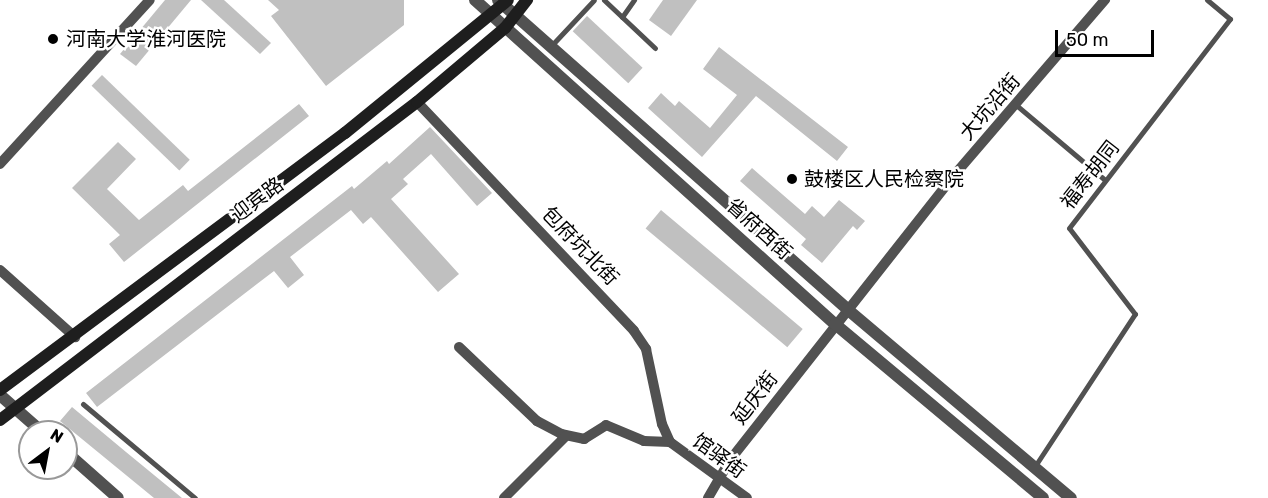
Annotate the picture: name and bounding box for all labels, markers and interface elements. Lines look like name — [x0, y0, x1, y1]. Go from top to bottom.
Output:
scale bar — [1058, 18, 1157, 56]
place label: 河南大学淮河医院 — [66, 27, 226, 51]
text: 50 m — [1066, 29, 1109, 51]
marker: 河南大学淮河医院 — [44, 30, 62, 48]
street label: 大坑沿街 — [955, 69, 1025, 145]
street label: 福寿胡同 — [1056, 136, 1124, 214]
place label: 鼓楼区人民检察院 — [804, 167, 964, 191]
street label: 迎宾路 — [226, 172, 288, 228]
marker: 鼓楼区人民检察院 — [785, 172, 799, 186]
street label: 省府西街 — [721, 193, 797, 265]
street label: 包府坑北街 — [537, 202, 623, 290]
street label: 延庆街 — [727, 367, 783, 429]
north arrow — [18, 420, 78, 480]
text: N — [47, 425, 67, 447]
street label: 馆驿街 — [688, 429, 750, 483]

